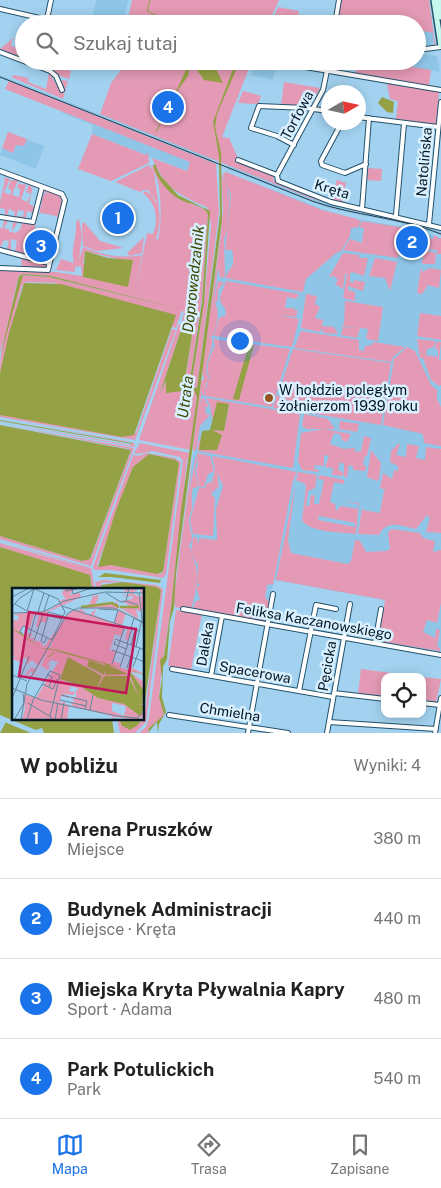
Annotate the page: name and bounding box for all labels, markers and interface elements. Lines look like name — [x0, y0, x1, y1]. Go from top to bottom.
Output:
search box — [15, 15, 426, 70]
icon: search — [33, 29, 61, 57]
text: Szukaj tutaj — [73, 32, 178, 54]
north arrow — [321, 85, 366, 130]
pin: 4 — [152, 88, 184, 126]
street label: Torfowa — [278, 88, 316, 142]
street label: Natolińska — [413, 127, 435, 197]
street label: Kręta — [313, 176, 351, 202]
pin: 1 — [102, 199, 134, 237]
pin: 2 — [396, 223, 428, 261]
water label: Doprowadzalnik — [179, 224, 207, 333]
pin: 3 — [25, 227, 57, 265]
your location — [227, 328, 253, 354]
water label: Utrata — [174, 375, 196, 419]
place label: W hołdzie poległym żołnierzom 1939 roku — [279, 382, 418, 414]
marker: W hołdzie poległym żołnierzom 1939 roku — [263, 392, 275, 404]
inset map — [12, 588, 145, 720]
street label: Feliksa Kaczanowskiego — [235, 599, 393, 643]
street label: Daleka — [193, 621, 217, 667]
street label: Pęcicka — [315, 640, 339, 692]
street label: Spacerowa — [218, 658, 292, 686]
map controls — [381, 673, 426, 718]
button: locate — [381, 673, 426, 718]
street label: Chmielna — [199, 699, 261, 725]
text: W pobliżu — [20, 753, 118, 778]
text: Wyniki: 4 — [353, 756, 421, 775]
text: Arena Pruszków — [67, 818, 213, 840]
text: 1 — [33, 829, 39, 848]
text: 380 m — [373, 829, 421, 848]
text: Miejsce — [67, 840, 124, 859]
text: Budynek Administracji — [67, 898, 272, 920]
text: 2 — [31, 909, 41, 928]
text: 440 m — [373, 909, 421, 928]
text: Miejsce · Kręta — [67, 920, 176, 939]
text: Miejska Kryta Pływalnia Kapry — [67, 978, 345, 1000]
text: 3 — [31, 989, 41, 1008]
text: 480 m — [373, 989, 421, 1008]
text: Sport · Adama — [67, 1000, 172, 1019]
text: Park Potulickich — [67, 1058, 214, 1080]
text: 4 — [31, 1069, 41, 1088]
text: 540 m — [373, 1069, 421, 1088]
text: Park — [67, 1080, 101, 1099]
tab: Mapa — [52, 1131, 88, 1177]
tab: Trasa — [191, 1131, 227, 1177]
tab: Zapisane — [330, 1131, 389, 1177]

